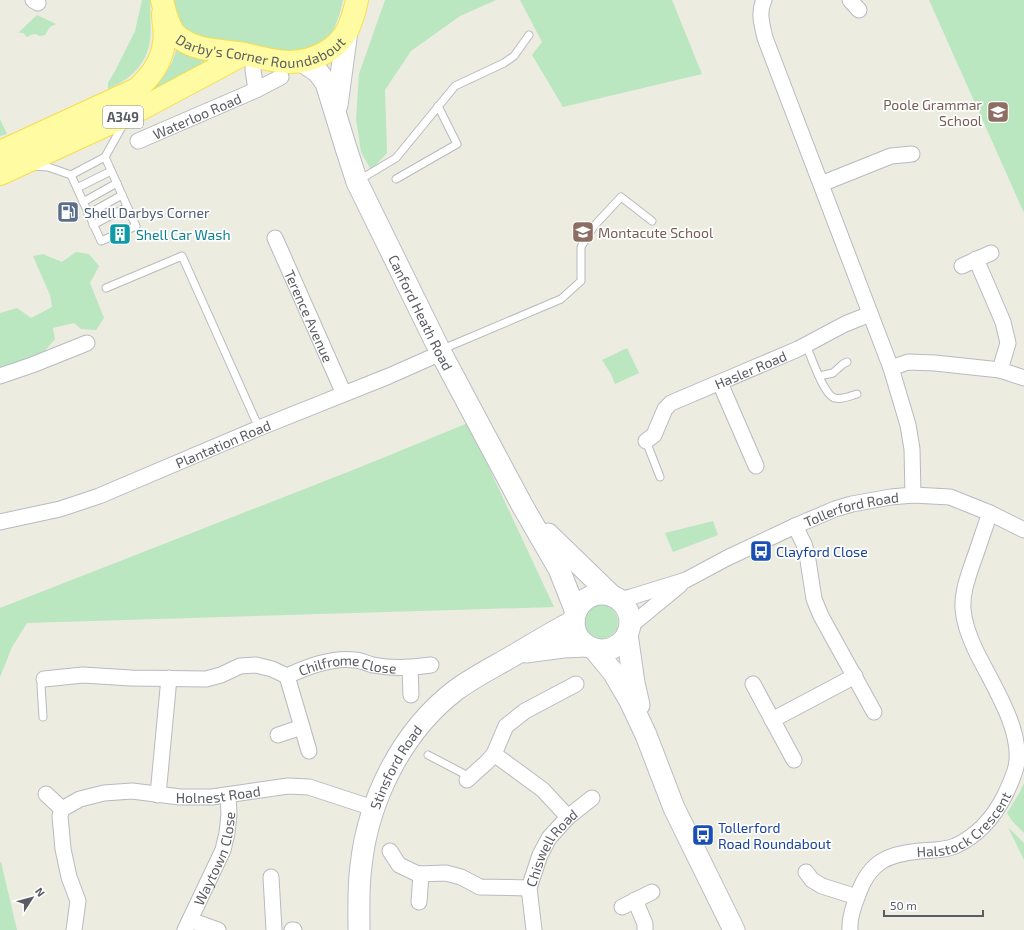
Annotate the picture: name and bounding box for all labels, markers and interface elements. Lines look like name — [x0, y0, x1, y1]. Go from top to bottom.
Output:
street label: Darby's Corner Roundabout — [173, 24, 347, 40]
text: Darby's Corner Roundabout — [173, 30, 348, 71]
street label: Waterloo Road — [150, 89, 244, 142]
place label: Poole Grammar School — [883, 96, 983, 129]
school or university icon: Poole Grammar School — [985, 99, 1011, 125]
road number: A349 — [103, 106, 143, 128]
fuel station icon: Shell Darbys Corner — [55, 199, 81, 225]
place label: Shell Darbys Corner — [84, 204, 210, 221]
school or university icon: Montacute School — [570, 219, 596, 245]
building icon: Shell Car Wash — [107, 221, 133, 247]
place label: Montacute School — [598, 224, 714, 241]
place label: Shell Car Wash — [136, 226, 231, 243]
street label: Canford Heath Road — [385, 252, 457, 373]
street label: Terence Avenue — [282, 267, 337, 365]
street label: Hasler Road — [712, 346, 789, 392]
street label: Plantation Road — [173, 416, 273, 471]
street label: Tollerford Road — [801, 488, 899, 530]
bus stop icon: Clayford Close — [748, 538, 774, 564]
place label: Clayford Close — [776, 543, 868, 560]
street label: Chilfrome Close — [296, 651, 397, 679]
street label: Stinsford Road — [366, 721, 425, 811]
street label: Holnest Road — [176, 782, 261, 806]
street label: Halstock Crescent — [916, 789, 1014, 860]
street label: Chiswell Road — [522, 805, 580, 889]
street label: Waytown Close — [190, 811, 238, 908]
place label: Tollerford Road Roundabout — [718, 819, 831, 852]
bus stop icon: Tollerford Road Roundabout — [690, 822, 716, 848]
north arrow — [12, 878, 52, 918]
text: N — [33, 885, 48, 899]
scale bar — [884, 892, 983, 918]
text: 50 m — [890, 898, 917, 912]

